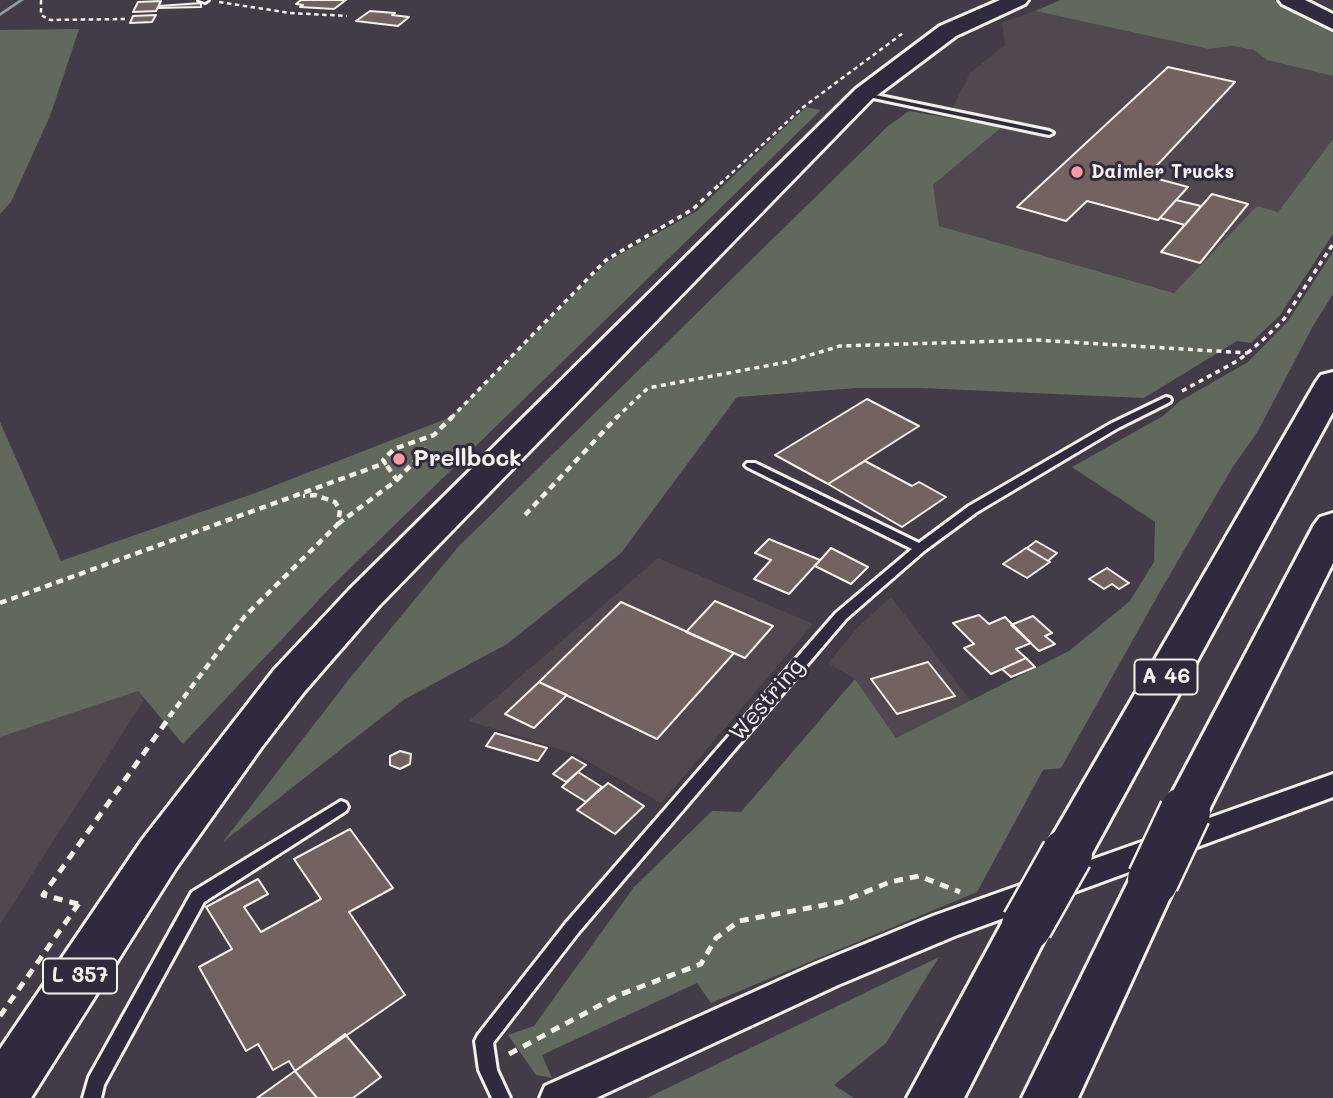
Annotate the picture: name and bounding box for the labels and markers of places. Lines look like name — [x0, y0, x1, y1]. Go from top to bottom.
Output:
place label: Daimler Trucks — [1091, 161, 1234, 183]
marker: Daimler Trucks — [1069, 164, 1085, 180]
place label: Prellbock — [413, 445, 522, 473]
marker: Prellbock — [391, 451, 407, 467]

